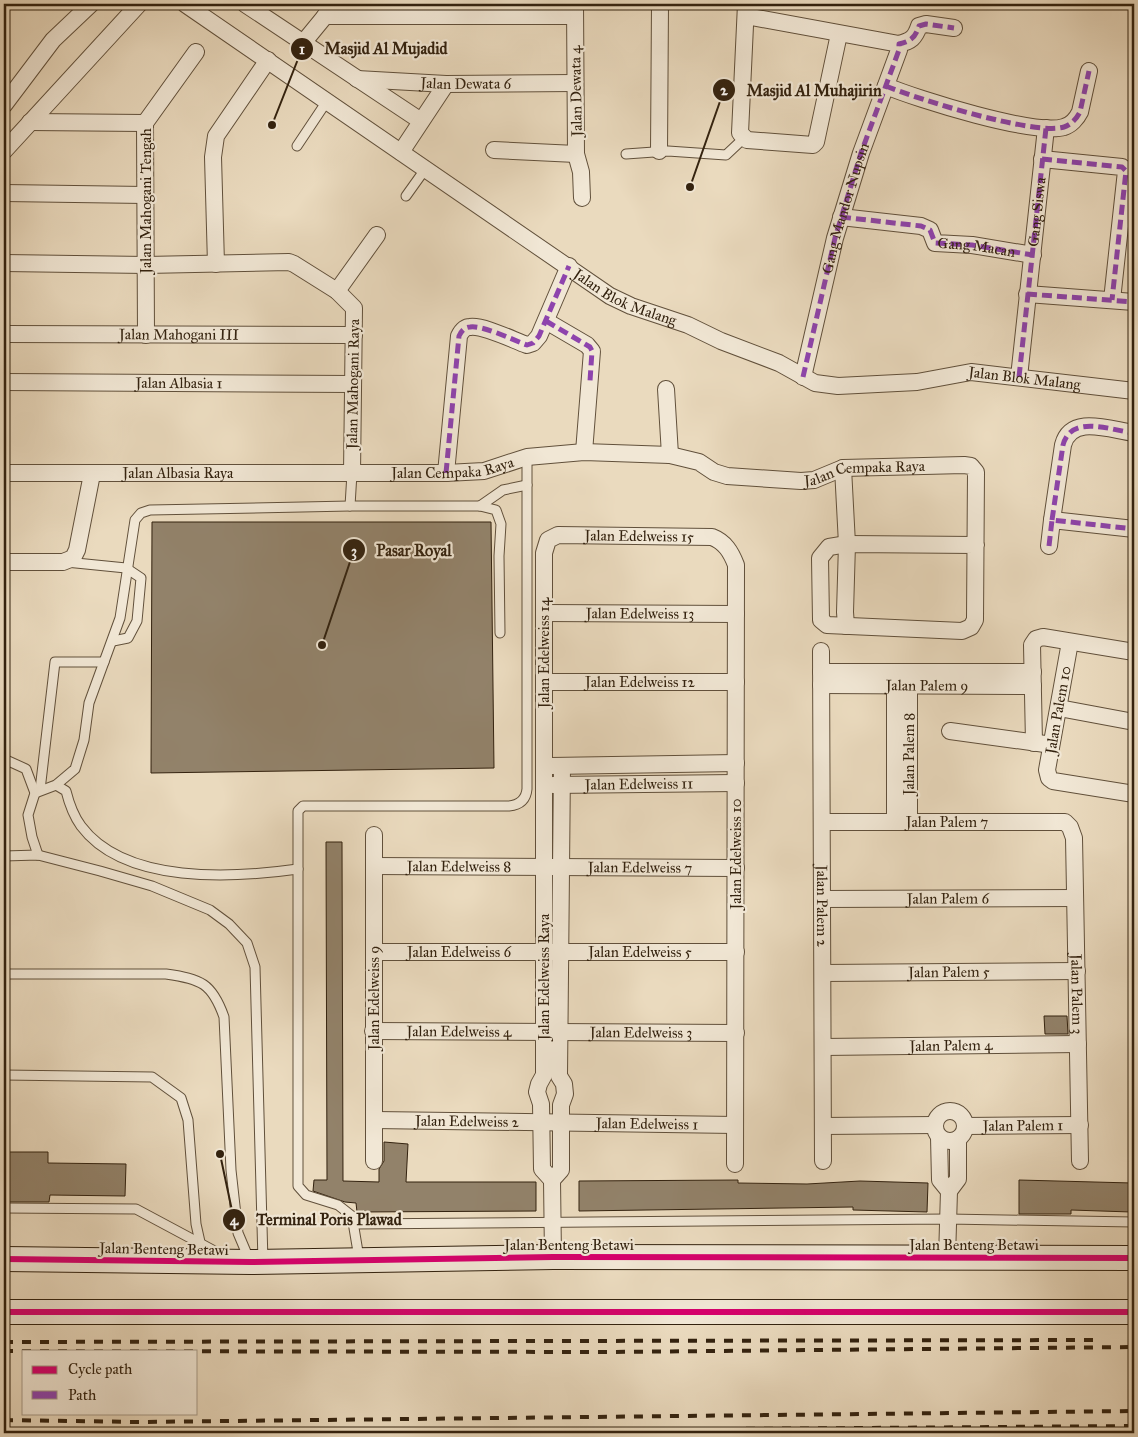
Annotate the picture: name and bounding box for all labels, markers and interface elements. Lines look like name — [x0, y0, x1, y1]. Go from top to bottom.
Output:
callout: Masjid Al Mujadid — [290, 33, 458, 64]
text: Masjid Al Mujadid — [324, 39, 449, 59]
text: 1 — [299, 40, 305, 58]
street label: Jalan Dewata 4 — [566, 45, 587, 139]
street label: Jalan Dewata 6 — [418, 73, 513, 93]
callout: Masjid Al Muhajirin — [712, 74, 892, 105]
text: 2 — [720, 81, 728, 99]
text: Masjid Al Muhajirin — [746, 81, 882, 101]
street label: Jalan Mahogani Tengah — [137, 128, 156, 276]
street label: Gang Mandor Nupsin — [818, 140, 873, 275]
street label: Gang Siswa — [1024, 176, 1050, 248]
street label: Gang Macan — [937, 234, 1017, 261]
street label: Jalan Blok Malang — [568, 264, 680, 330]
street label: Jalan Mahogani Raya — [343, 318, 364, 451]
street label: Jalan Mahogani III — [117, 325, 239, 344]
street label: Jalan Blok Malang — [965, 363, 1083, 394]
street label: Jalan Albasia 1 — [134, 374, 222, 393]
street label: Jalan Cempaka Raya — [389, 453, 517, 483]
street label: Jalan Cempaka Raya — [801, 457, 926, 491]
street label: Jalan Albasia Raya — [121, 464, 234, 483]
street label: Jalan Edelweiss 15 — [582, 526, 694, 546]
callout: Pasar Royal — [341, 535, 461, 566]
text: Pasar Royal — [376, 541, 452, 561]
text: 3 — [351, 542, 357, 561]
street label: Jalan Edelweiss 14 — [535, 597, 554, 710]
street label: Jalan Edelweiss 13 — [584, 604, 694, 623]
street label: Jalan Palem 10 — [1041, 665, 1076, 758]
street label: Jalan Edelweiss 12 — [583, 673, 696, 692]
street label: Jalan Palem 9 — [884, 676, 968, 695]
street label: Jalan Palem 8 — [900, 713, 919, 797]
street label: Jalan Edelweiss 11 — [583, 774, 693, 795]
street label: Jalan Edelweiss 10 — [727, 798, 746, 912]
street label: Jalan Palem 7 — [904, 813, 988, 832]
street label: Jalan Edelweiss 8 — [405, 857, 511, 876]
street label: Jalan Edelweiss 7 — [586, 858, 692, 877]
street label: Jalan Palem 2 — [812, 863, 831, 948]
street label: Jalan Palem 6 — [905, 889, 990, 909]
street label: Jalan Edelweiss Raya — [535, 913, 554, 1042]
street label: Jalan Edelweiss 6 — [405, 943, 512, 962]
street label: Jalan Edelweiss 5 — [586, 943, 692, 962]
street label: Jalan Edelweiss 9 — [365, 946, 384, 1052]
street label: Jalan Palem 3 — [1066, 952, 1087, 1035]
street label: Jalan Palem 5 — [906, 963, 990, 982]
street label: Jalan Edelweiss 4 — [404, 1022, 512, 1041]
street label: Jalan Edelweiss 3 — [588, 1023, 692, 1042]
street label: Jalan Palem 4 — [907, 1036, 993, 1056]
street label: Jalan Edelweiss 2 — [413, 1112, 520, 1131]
street label: Jalan Edelweiss 1 — [594, 1114, 698, 1133]
street label: Jalan Palem 1 — [981, 1116, 1063, 1136]
callout: Terminal Poris Plawad — [222, 1204, 412, 1235]
text: Terminal Poris Plawad — [255, 1210, 403, 1229]
text: 4 — [230, 1211, 239, 1230]
street label: Jalan Benteng Betawi — [502, 1236, 634, 1255]
street label: Jalan Benteng Betawi — [907, 1236, 1039, 1255]
street label: Jalan Benteng Betawi — [97, 1239, 229, 1260]
legend — [22, 1350, 198, 1414]
text: Cycle path — [68, 1360, 133, 1378]
text: Path — [68, 1386, 97, 1404]

